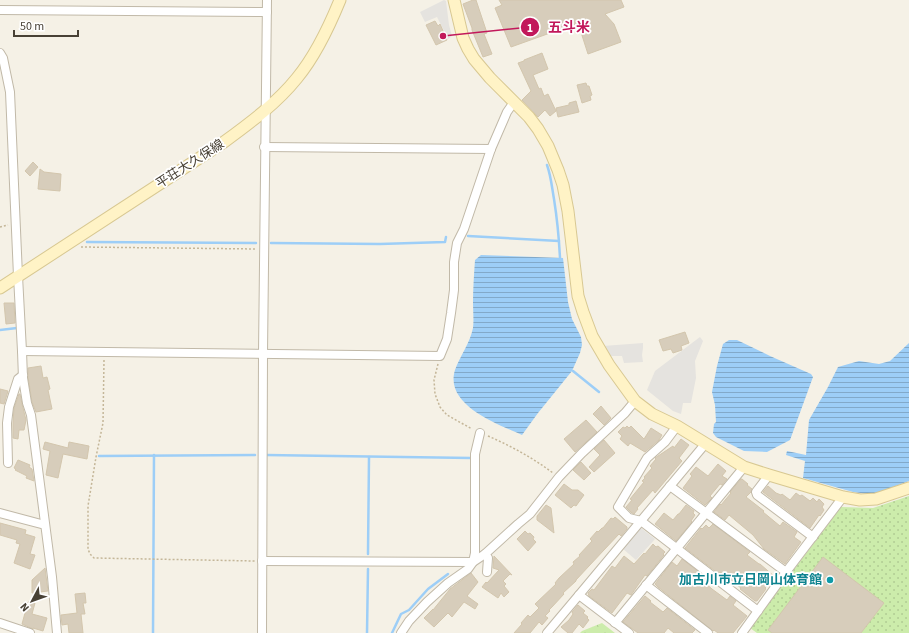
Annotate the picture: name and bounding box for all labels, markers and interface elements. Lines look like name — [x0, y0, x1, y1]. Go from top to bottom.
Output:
scale bar — [14, 12, 78, 38]
callout: 五斗米 — [520, 14, 598, 40]
text: 50 m — [20, 18, 44, 35]
text: 五斗米 — [548, 18, 590, 38]
text: 1 — [527, 20, 533, 37]
street label: 平荘大久保線 — [152, 135, 228, 193]
place label: 加古川市立日岡山体育館 — [679, 571, 822, 589]
marker: 加古川市立日岡山体育館 — [825, 575, 835, 585]
north arrow — [12, 581, 52, 621]
text: N — [17, 600, 33, 615]

